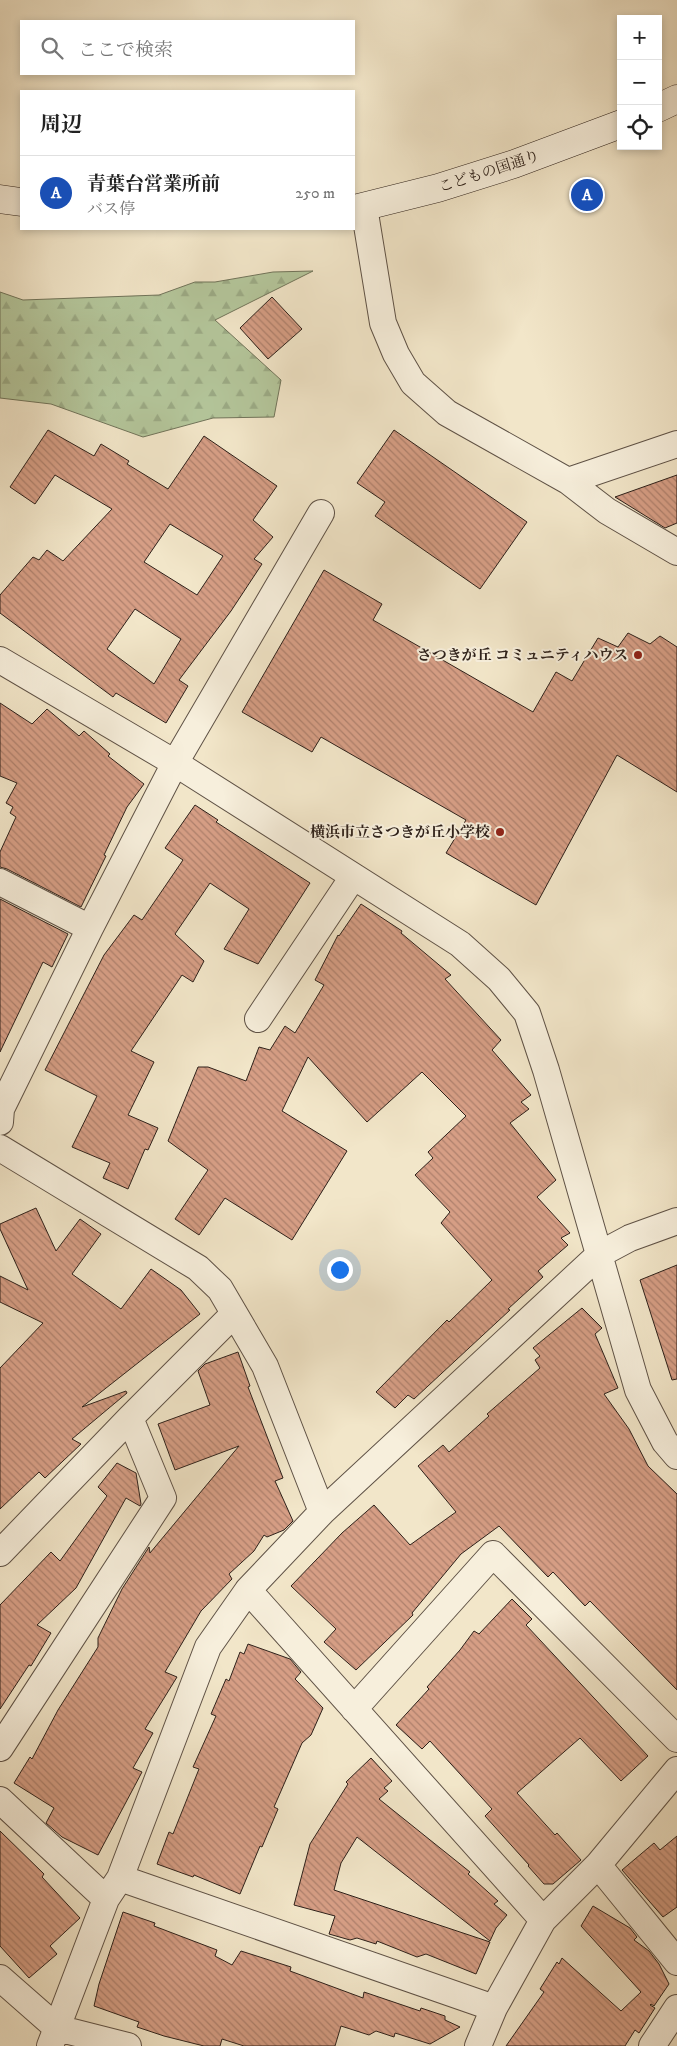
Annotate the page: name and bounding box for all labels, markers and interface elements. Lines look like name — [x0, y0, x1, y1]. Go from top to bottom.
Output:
map controls — [617, 15, 662, 150]
button: + — [617, 15, 662, 60]
search box — [20, 20, 355, 75]
icon: search — [38, 34, 66, 62]
text: ここで検索 — [78, 39, 173, 62]
button: − — [617, 60, 662, 105]
button: locate — [617, 105, 662, 150]
text: 周辺 — [40, 112, 82, 138]
street label: こどもの国通り — [436, 146, 542, 197]
text: 青葉台営業所前 — [87, 173, 220, 196]
pin: A — [571, 176, 603, 214]
text: A — [51, 183, 61, 203]
text: 250 m — [295, 183, 335, 203]
text: バス停 — [87, 199, 135, 219]
place label: さつきが丘 コミュニティハウス — [417, 646, 628, 665]
marker: さつきが丘 コミュニティハウス — [632, 649, 644, 661]
place label: 横浜市立さつきが丘小学校 — [310, 823, 490, 842]
marker: 横浜市立さつきが丘小学校 — [494, 826, 506, 838]
your location — [327, 1257, 353, 1283]

